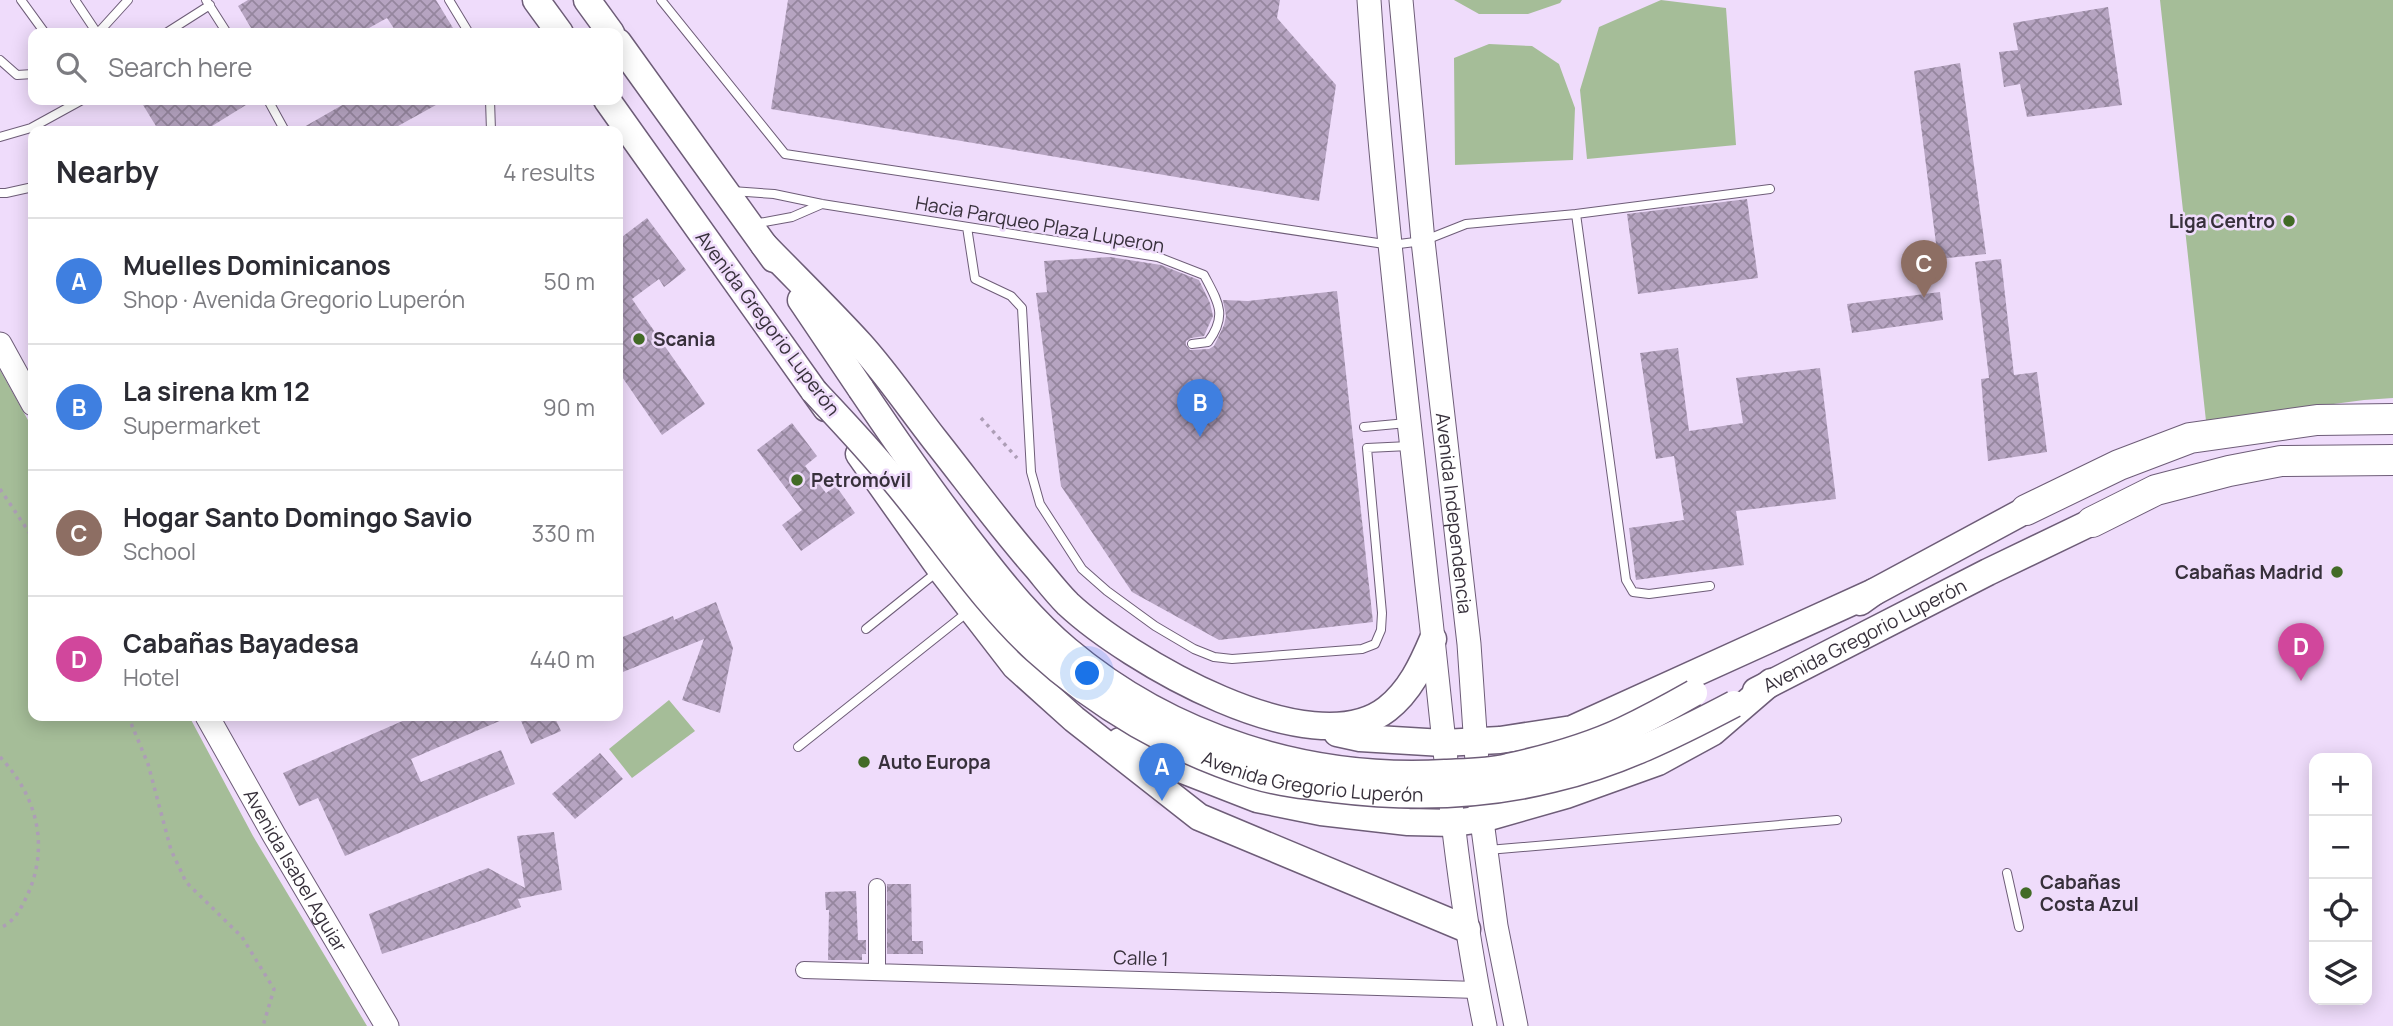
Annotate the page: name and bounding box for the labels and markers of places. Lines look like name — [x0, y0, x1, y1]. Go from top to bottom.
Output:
place label: Liga Centro — [2169, 208, 2275, 234]
marker: Liga Centro — [2281, 213, 2297, 229]
pin: C — [1901, 240, 1947, 298]
place label: Scania — [653, 326, 715, 352]
marker: Scania — [631, 331, 647, 347]
pin: B — [1177, 379, 1223, 437]
place label: Petromóvil — [811, 467, 911, 493]
marker: Petromóvil — [789, 472, 805, 488]
place label: Cabañas Madrid — [2175, 559, 2323, 585]
marker: Cabañas Madrid — [2329, 564, 2345, 580]
pin: D — [2278, 623, 2324, 681]
pin: A — [1139, 743, 1185, 801]
place label: Auto Europa — [878, 749, 991, 775]
marker: Auto Europa — [856, 754, 872, 770]
place label: Cabañas Costa Azul — [2040, 869, 2139, 917]
marker: Cabañas Costa Azul — [2018, 885, 2034, 901]

